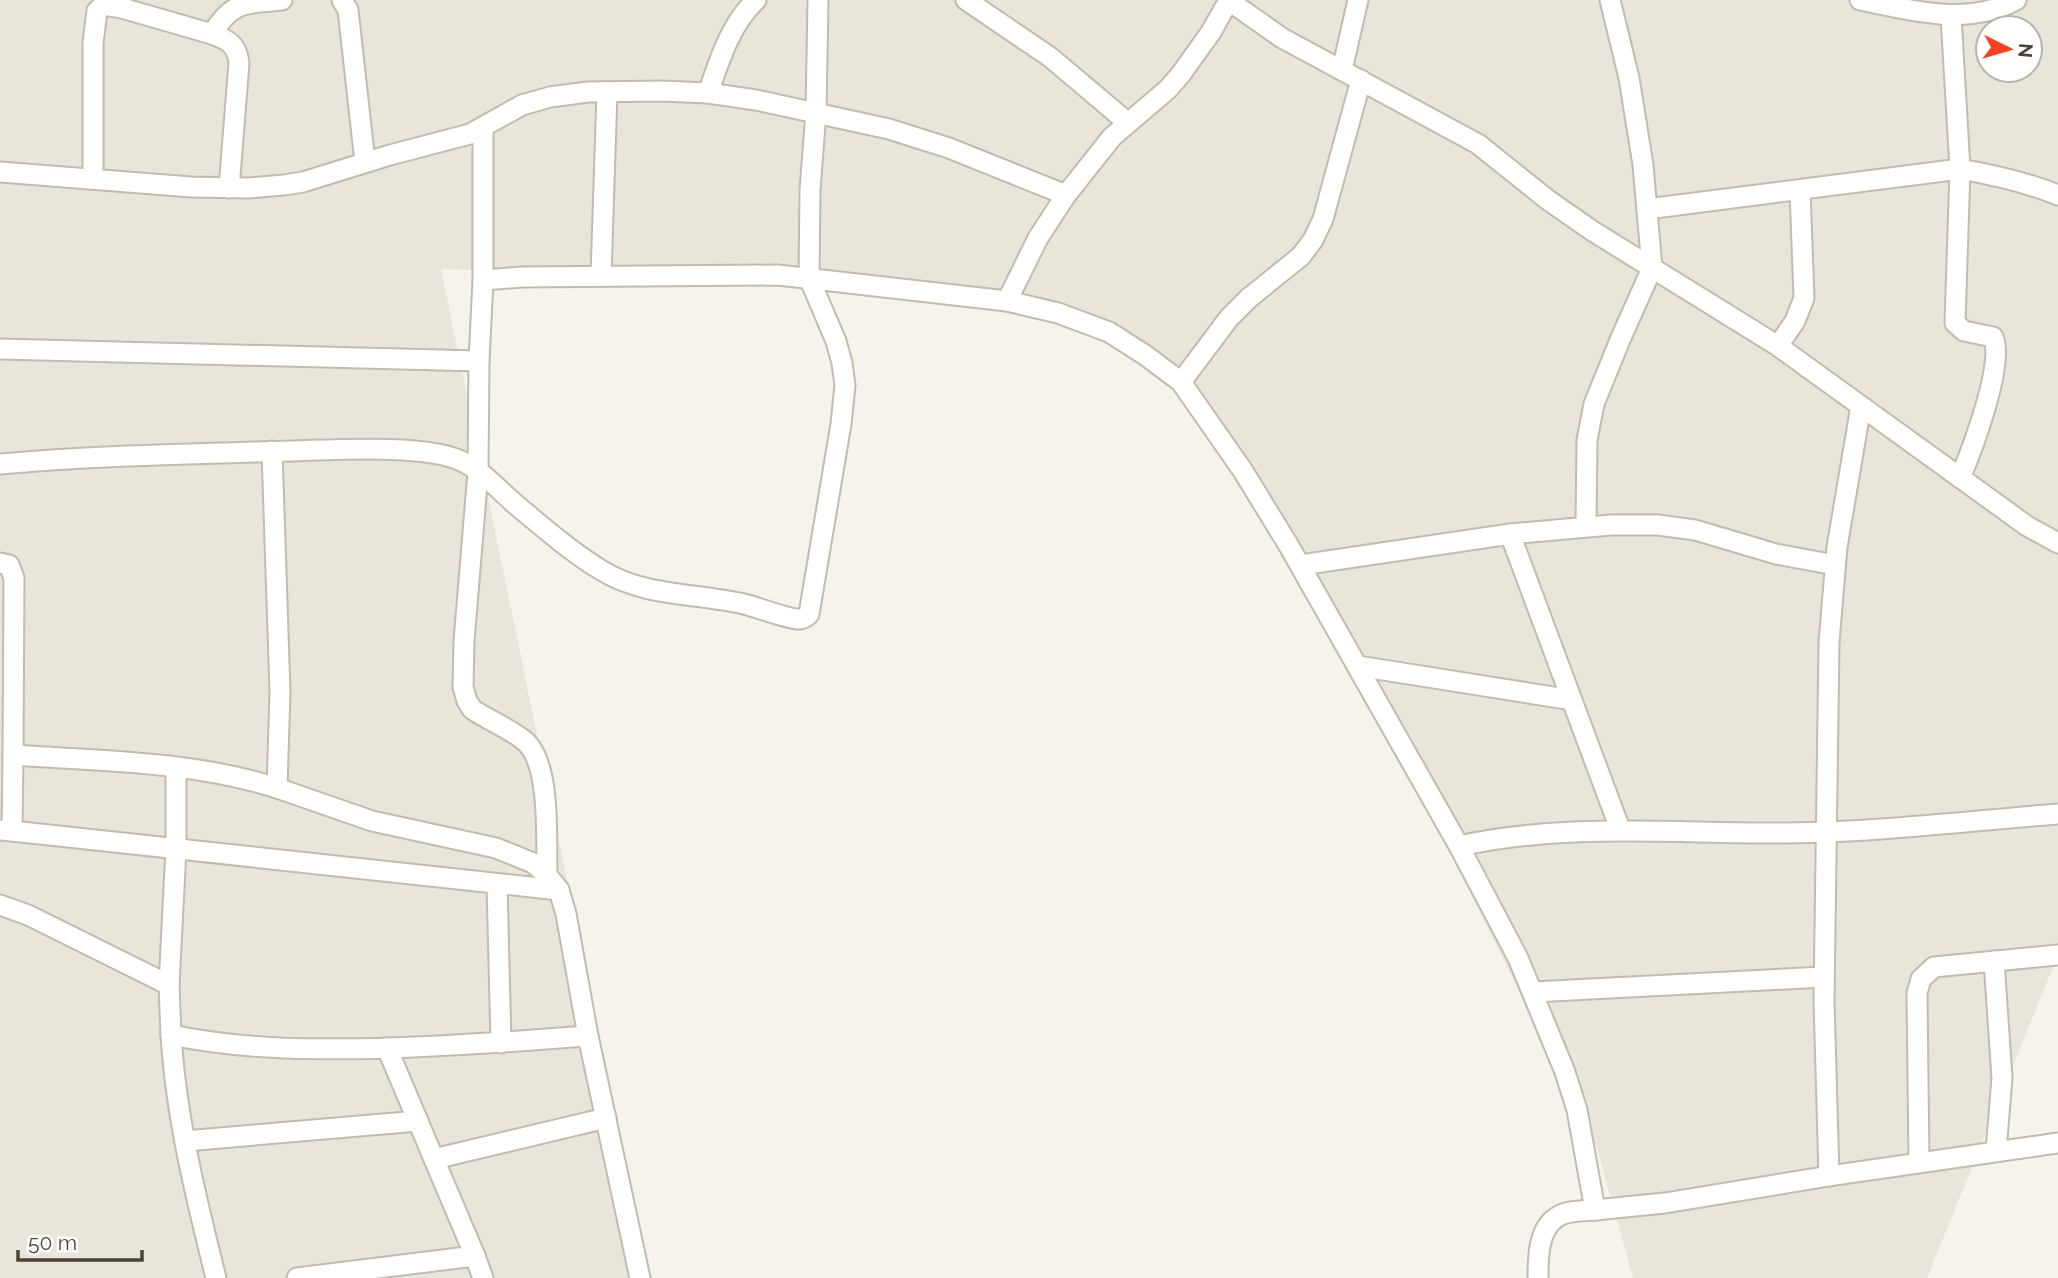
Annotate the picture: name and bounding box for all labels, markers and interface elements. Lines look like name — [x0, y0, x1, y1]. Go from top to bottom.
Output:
north arrow — [1974, 14, 2044, 84]
text: N — [2014, 42, 2038, 59]
scale bar — [18, 1218, 142, 1262]
text: 50 m — [28, 1230, 77, 1255]

